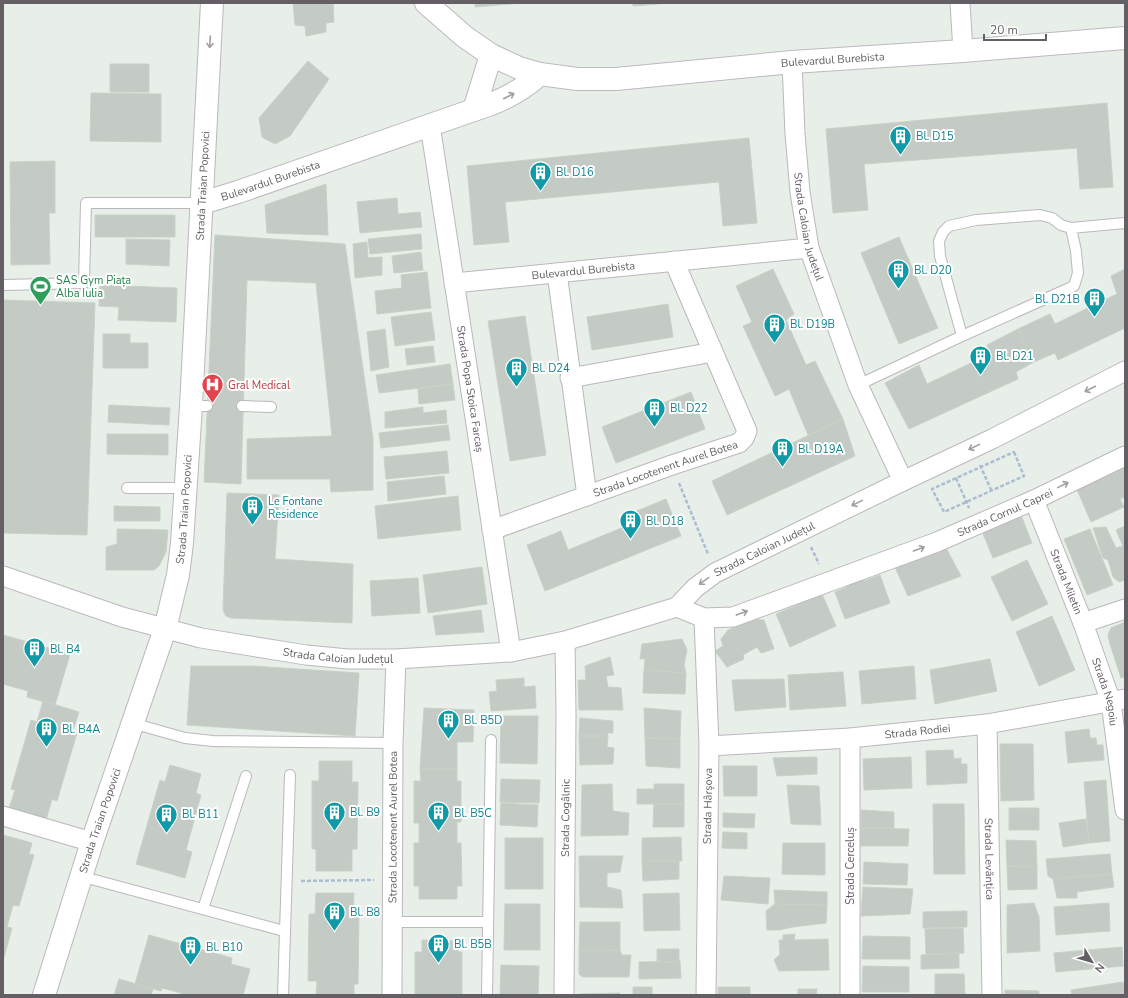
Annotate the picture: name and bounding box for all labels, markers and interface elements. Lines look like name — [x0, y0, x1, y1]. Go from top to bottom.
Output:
scale bar — [984, 16, 1046, 42]
text: 20 m — [990, 22, 1018, 38]
one-way arrow — [207, 35, 214, 48]
street label: Bulevardul Burebista — [780, 49, 885, 71]
one-way arrow — [503, 92, 515, 99]
building icon: Bl. D15 — [887, 123, 913, 156]
place label: Bl. D15 — [916, 129, 954, 144]
street label: Strada Traian Popovici — [192, 131, 213, 241]
street label: Bulevardul Burebista — [219, 157, 322, 204]
building icon: Bl. D16 — [528, 159, 554, 192]
place label: Bl. D16 — [556, 165, 594, 180]
street label: Strada Caloian Județul — [791, 172, 828, 284]
building icon: Bl. D20 — [886, 257, 912, 290]
street label: Bulevardul Burebista — [531, 258, 636, 283]
place label: Bl. D20 — [914, 263, 952, 278]
sports icon: SAS Gym Piața Alba Iulia — [28, 273, 54, 306]
place label: SAS Gym Piața Alba Iulia — [56, 273, 131, 301]
building icon: Bl. D21B — [1082, 286, 1108, 319]
place label: Bl. D21B — [1035, 292, 1080, 307]
building icon: Bl. D19B — [761, 311, 787, 344]
place label: Bl. D19B — [790, 317, 835, 332]
street label: Strada Popa Stoica Farcaș — [453, 324, 488, 453]
building icon: Bl. D21 — [967, 343, 993, 376]
place label: Bl. D21 — [996, 349, 1034, 364]
building icon: Bl. D24 — [504, 355, 530, 388]
place label: Bl. D24 — [532, 361, 570, 376]
hospital icon: Gral Medical — [199, 372, 225, 405]
place label: Gral Medical — [228, 378, 291, 393]
one-way arrow — [1085, 385, 1097, 393]
building icon: Bl. D22 — [641, 395, 667, 428]
place label: Bl. D22 — [670, 401, 708, 416]
street label: Strada Locotenent Aurel Botea — [591, 436, 740, 500]
building icon: Bl. D19A — [770, 436, 796, 469]
place label: Bl. D19A — [798, 442, 844, 457]
one-way arrow — [969, 444, 981, 451]
street label: Strada Traian Popovici — [172, 454, 195, 565]
one-way arrow — [1057, 481, 1069, 488]
street label: Strada Cornul Caprei — [955, 485, 1055, 540]
building icon: Le Fontane Residence — [239, 494, 265, 527]
place label: Le Fontane Residence — [268, 494, 323, 522]
one-way arrow — [851, 500, 863, 507]
building icon: Bl. D18 — [617, 508, 643, 541]
place label: Bl. D18 — [646, 514, 684, 529]
street label: Strada Caloian Județul — [711, 518, 818, 580]
one-way arrow — [912, 544, 924, 552]
street label: Strada Miletin — [1047, 547, 1086, 617]
one-way arrow — [699, 577, 710, 585]
one-way arrow — [736, 609, 748, 617]
building icon: Bl. B4 — [21, 636, 47, 669]
place label: Bl. B4 — [50, 642, 81, 657]
street label: Strada Caloian Județul — [282, 644, 394, 667]
street label: Strada Negoiu — [1088, 656, 1122, 727]
building icon: Bl. B5D — [435, 707, 461, 740]
place label: Bl. B5D — [464, 713, 502, 728]
building icon: Bl. B4A — [34, 716, 60, 749]
street label: Strada Rodiei — [884, 720, 951, 742]
place label: Bl. B4A — [62, 722, 100, 737]
street label: Strada Locotenent Aurel Botea — [385, 751, 400, 903]
street label: Strada Traian Popovici — [75, 766, 124, 875]
street label: Strada Hârșova — [700, 768, 716, 844]
street label: Strada Cogâlnic — [557, 779, 573, 857]
building icon: Bl. B9 — [322, 799, 348, 832]
building icon: Bl. B5C — [425, 800, 451, 833]
building icon: Bl. B11 — [154, 801, 180, 834]
place label: Bl. B9 — [350, 805, 380, 820]
place label: Bl. B5C — [454, 806, 492, 821]
place label: Bl. B11 — [182, 807, 219, 822]
street label: Strada Levănțica — [981, 818, 998, 900]
street label: Strada Cerceluș — [843, 827, 858, 905]
building icon: Bl. B8 — [321, 899, 347, 932]
place label: Bl. B8 — [350, 905, 381, 920]
building icon: Bl. B5B — [426, 931, 452, 964]
building icon: Bl. B10 — [177, 934, 203, 967]
place label: Bl. B5B — [454, 937, 492, 952]
place label: Bl. B10 — [206, 940, 243, 955]
north arrow — [1072, 942, 1112, 982]
text: N — [1091, 960, 1108, 976]

